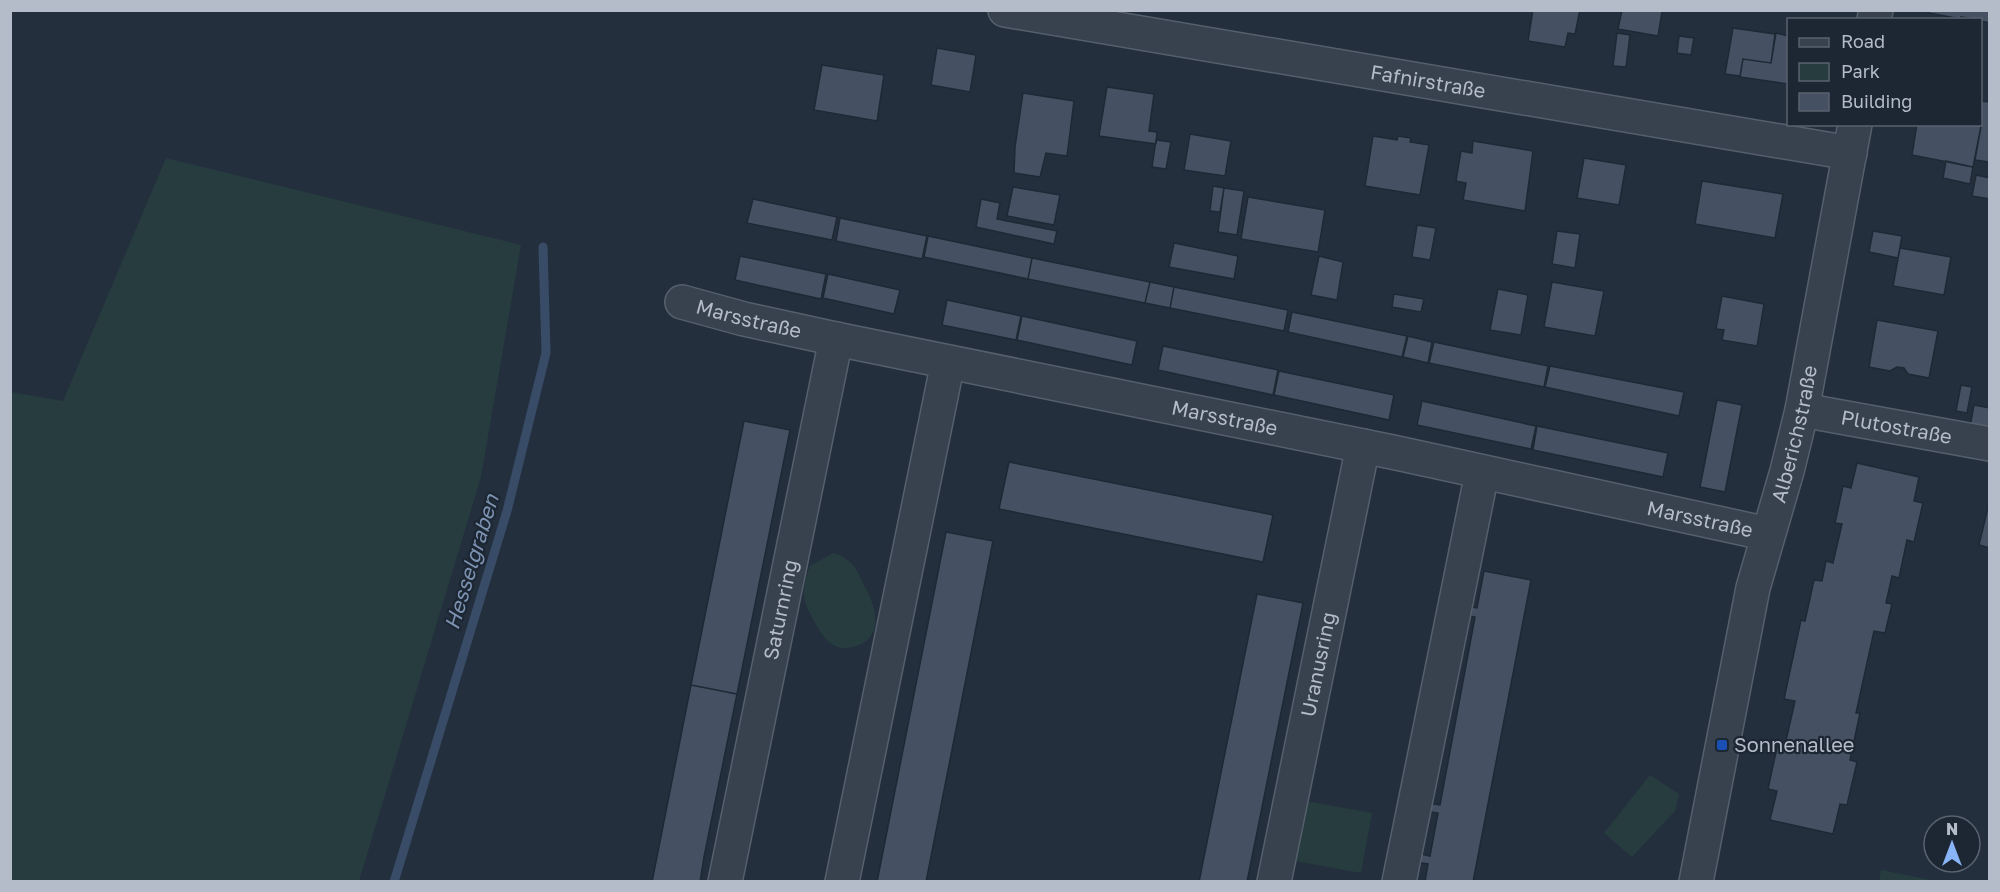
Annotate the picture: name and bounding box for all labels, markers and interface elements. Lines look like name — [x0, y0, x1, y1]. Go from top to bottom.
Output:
legend — [1787, 18, 1982, 126]
text: Road — [1841, 30, 1885, 52]
street label: Fafnirstraße — [1369, 59, 1488, 102]
text: Park — [1841, 60, 1880, 82]
text: Building — [1841, 90, 1912, 112]
street label: Marsstraße — [694, 293, 804, 342]
street label: Alberichstraße — [1765, 363, 1821, 505]
street label: Marsstraße — [1170, 395, 1280, 439]
street label: Plutostraße — [1839, 404, 1954, 448]
water label: Hesselgraben — [438, 490, 504, 632]
street label: Marsstraße — [1645, 495, 1755, 541]
street label: Saturnring — [758, 557, 802, 662]
street label: Uranusring — [1295, 610, 1340, 719]
place label: Sonnenallee — [1734, 732, 1854, 756]
marker: Sonnenallee — [1715, 738, 1729, 752]
north arrow — [1922, 814, 1982, 874]
text: N — [1946, 819, 1958, 839]

